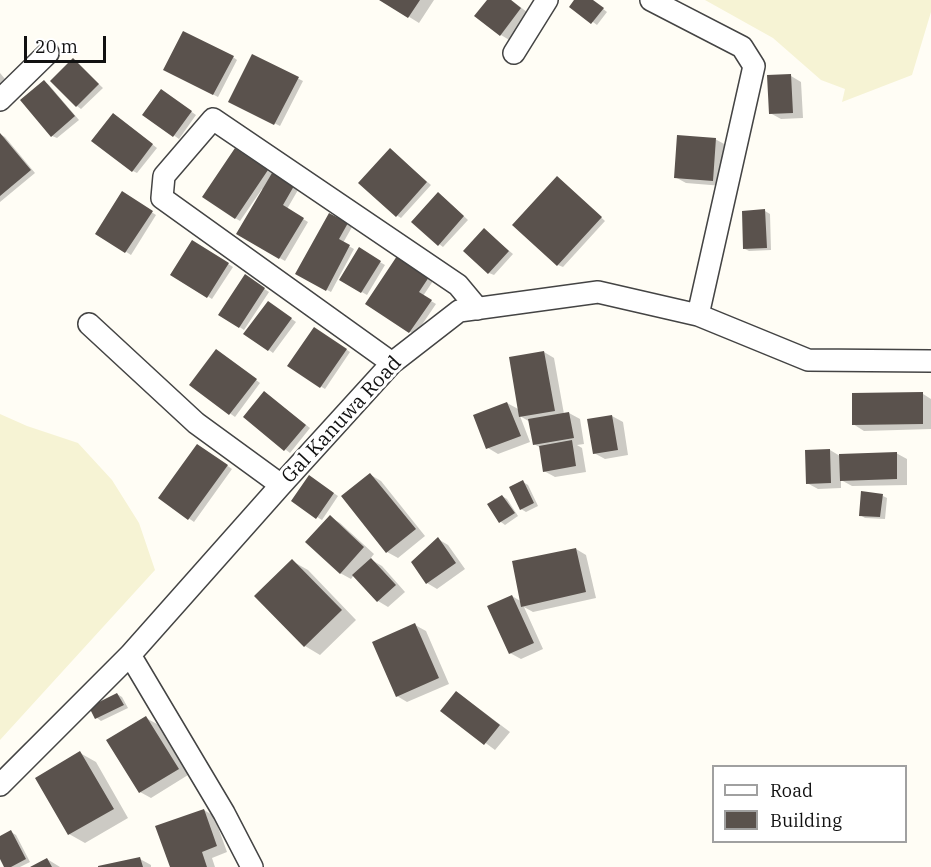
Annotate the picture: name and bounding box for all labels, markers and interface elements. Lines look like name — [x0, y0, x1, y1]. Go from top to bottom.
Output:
scale bar — [27, 24, 110, 62]
text: 20 m — [35, 35, 78, 58]
street label: Gal Kanuwa Road — [277, 352, 407, 488]
legend — [712, 765, 907, 843]
text: Road — [770, 779, 813, 802]
text: Building — [770, 809, 842, 832]

